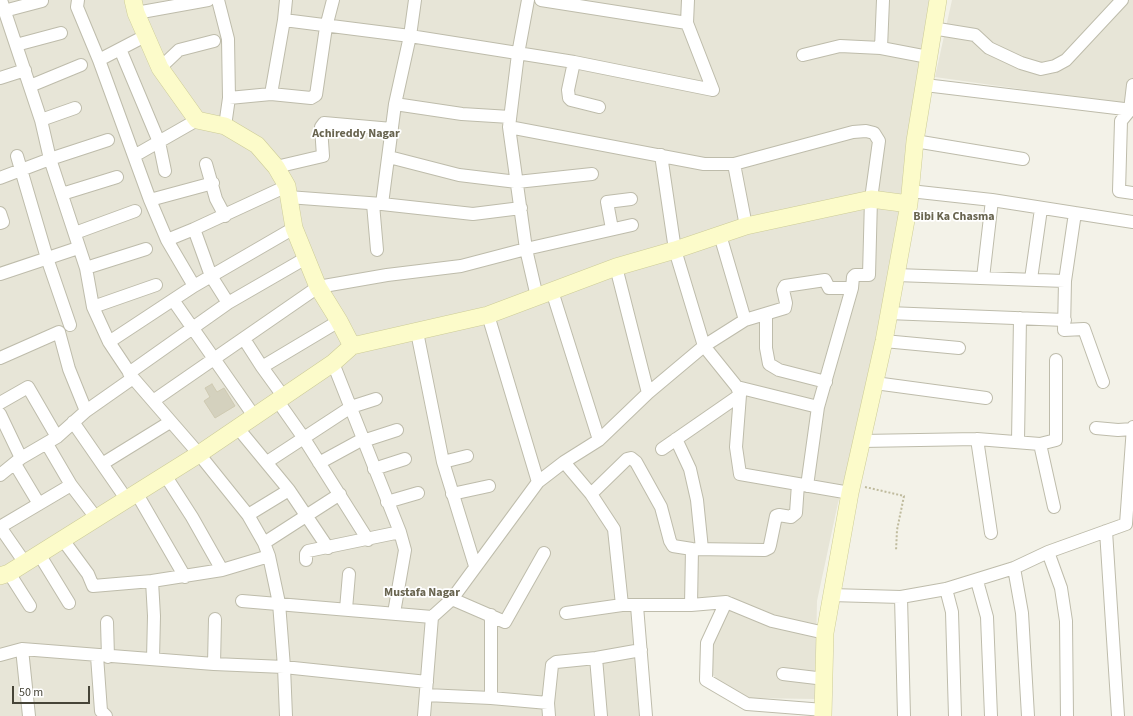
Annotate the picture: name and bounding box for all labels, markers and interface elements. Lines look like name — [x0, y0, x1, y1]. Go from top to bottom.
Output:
district label: Achireddy Nagar — [312, 127, 400, 141]
district label: Bibi Ka Chasma — [913, 210, 995, 224]
district label: Mustafa Nagar — [384, 586, 460, 600]
scale bar — [14, 678, 92, 704]
text: 50 m — [19, 684, 43, 701]

